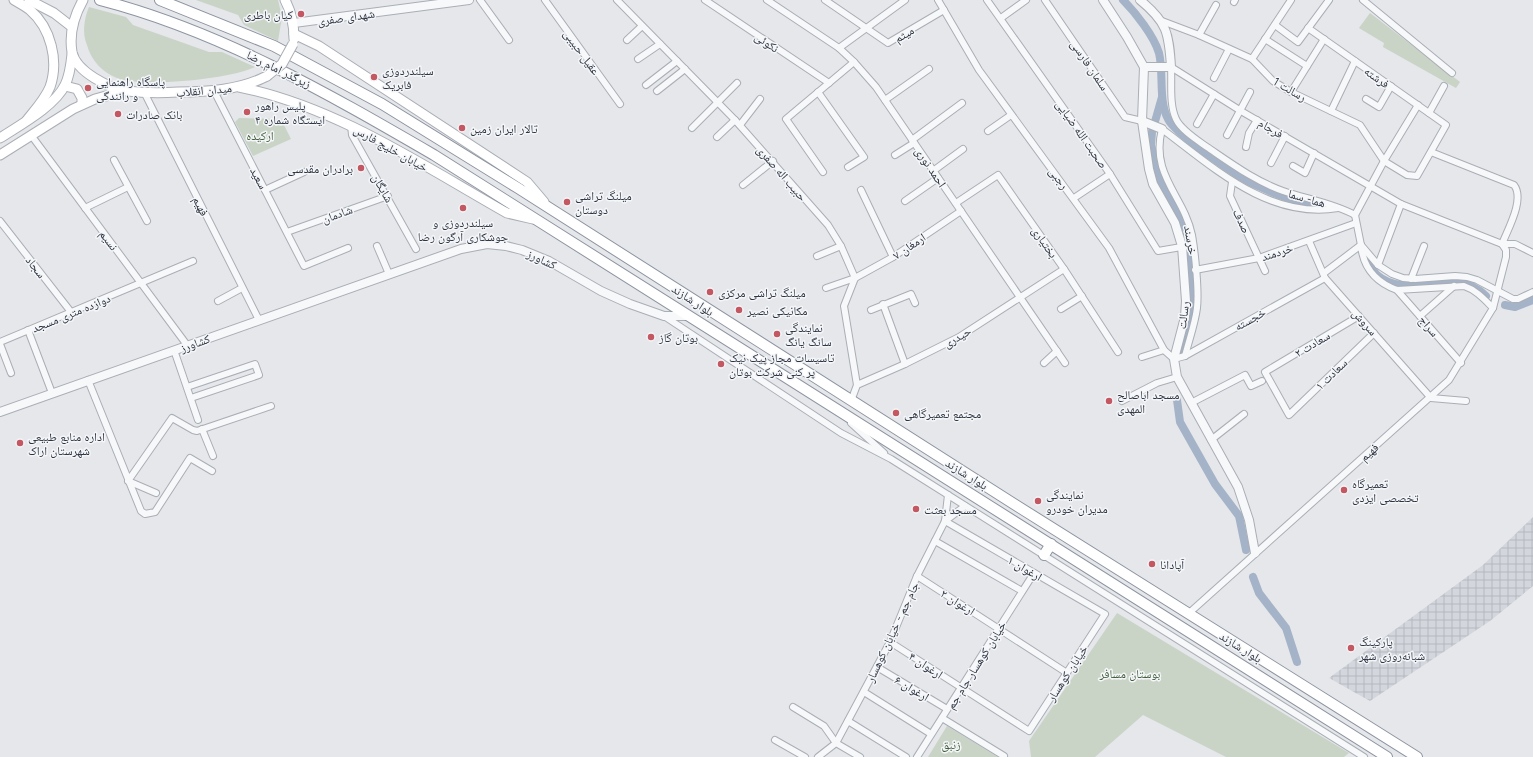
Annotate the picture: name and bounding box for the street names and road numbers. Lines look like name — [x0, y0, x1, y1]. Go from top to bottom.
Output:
street label: شهدای صفری — [316, 6, 376, 28]
street label: میثم — [891, 22, 917, 46]
street label: عقیل حبیبی — [560, 26, 604, 78]
street label: نکوئی — [752, 29, 782, 55]
street label: سلمان فارسی — [1068, 37, 1112, 93]
street label: زیرگذر امام رضا — [244, 47, 314, 92]
street label: فرشته — [1361, 63, 1393, 91]
street label: رسالت 1 — [1271, 74, 1309, 105]
street label: میدان انقلاب — [175, 80, 233, 100]
street label: صحبت الله ضیایی — [1053, 97, 1111, 171]
street label: فرجام — [1255, 115, 1286, 142]
street label: خیابان خلیج فارس — [351, 121, 431, 175]
street label: حبیب اله صفری — [753, 142, 811, 204]
street label: احمد نوری — [912, 144, 950, 190]
street label: سعید — [247, 164, 271, 192]
street label: رجبی — [1045, 164, 1072, 193]
street label: شایگان — [369, 171, 397, 205]
street label: هما- سما — [1287, 186, 1327, 210]
street label: فهیم — [189, 194, 212, 219]
street label: شادمان — [320, 202, 354, 226]
street label: صدف — [1230, 206, 1254, 236]
street label: بختیاری — [1029, 223, 1061, 261]
street label: خرسند — [1181, 224, 1201, 256]
street label: نسیم — [96, 227, 122, 254]
street label: ارمغان ۷ — [890, 229, 929, 262]
street label: خردمند — [1259, 240, 1295, 264]
street label: کشاورز — [524, 245, 559, 272]
street label: سجاد — [23, 253, 49, 281]
street label: بلوار شازند — [669, 281, 717, 319]
street label: دوازده متری مسجد — [29, 290, 113, 336]
street label: رسالت — [1174, 300, 1192, 330]
street label: خجسته — [1232, 304, 1269, 334]
street label: سروش — [1349, 306, 1381, 339]
street label: سراج — [1416, 312, 1442, 340]
street label: حیدری — [940, 323, 974, 351]
street label: سعادت ۲ — [1292, 328, 1333, 360]
street label: کشاورز — [177, 331, 212, 356]
street label: سعادت ۱ — [1312, 355, 1350, 393]
street label: فهیم — [1356, 440, 1382, 465]
street label: بلوار شازند — [943, 455, 991, 493]
street label: ارغوان ۱ — [1005, 552, 1045, 584]
street label: جام جم - خیابان کوهسار — [862, 579, 923, 686]
street label: ارغوان ۲ — [938, 586, 978, 618]
street label: خیابان کوهسار جام جم — [943, 618, 1010, 712]
street label: بلوار شازند — [1217, 628, 1265, 666]
street label: خیابان کوهسار — [1043, 642, 1091, 705]
street label: ارغوان ۴ — [906, 648, 946, 682]
street label: ارغوان ۶ — [892, 672, 932, 704]

